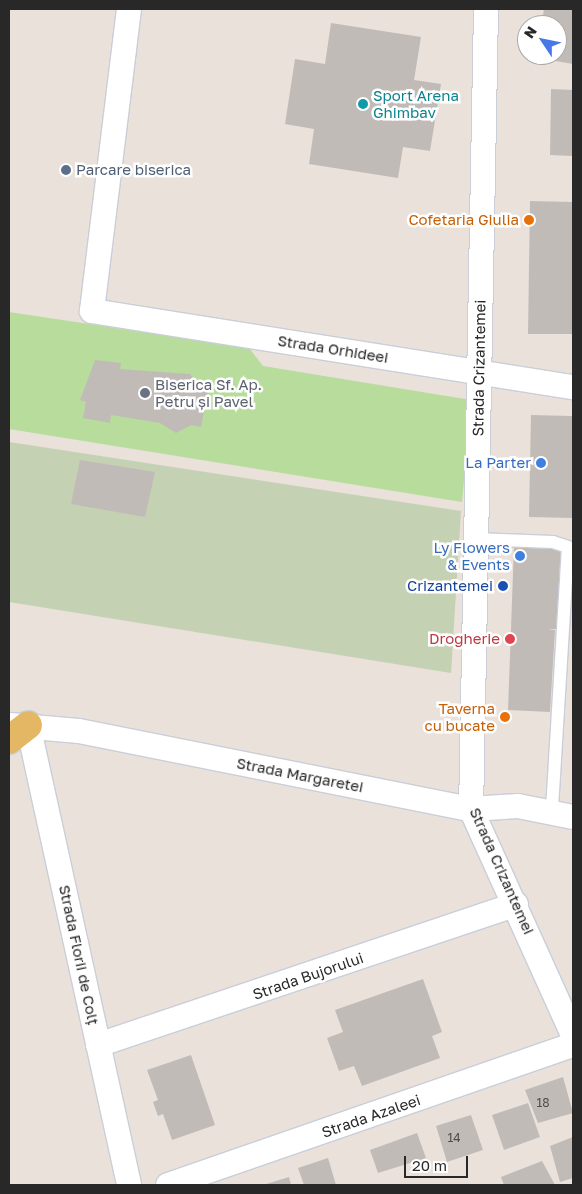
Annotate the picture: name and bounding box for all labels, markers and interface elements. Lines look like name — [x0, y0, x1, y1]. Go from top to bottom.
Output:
north arrow — [517, 15, 567, 65]
text: N — [520, 23, 540, 41]
place label: Sport Arena Ghimbav — [373, 86, 459, 121]
marker: Sport Arena Ghimbav — [357, 98, 369, 110]
place label: Parcare biserica — [76, 161, 191, 179]
marker: Parcare biserica — [60, 164, 72, 176]
place label: Cofetaria Giulia — [408, 211, 519, 229]
marker: Cofetaria Giulia — [523, 214, 535, 226]
street label: Strada Crizantemei — [469, 299, 489, 437]
street label: Strada Orhideei — [276, 331, 390, 367]
place label: Biserica Sf. Ap. Petru și Pavel — [155, 375, 262, 410]
marker: Biserica Sf. Ap. Petru și Pavel — [139, 387, 151, 399]
place label: La Parter — [465, 454, 531, 472]
marker: La Parter — [535, 457, 547, 469]
place label: Ly Flowers & Events — [434, 538, 510, 573]
marker: Ly Flowers & Events — [514, 550, 526, 562]
place label: Crizantemei — [407, 577, 493, 595]
marker: Crizantemei — [497, 580, 509, 592]
place label: Drogherie — [429, 630, 500, 648]
marker: Drogherie — [504, 633, 516, 645]
place label: Taverna cu bucate — [425, 699, 495, 734]
marker: Taverna cu bucate — [499, 711, 511, 723]
street label: Strada Margaretei — [235, 754, 365, 796]
street label: Strada Crizantemei — [466, 805, 538, 937]
street label: Strada Florii de Colț — [55, 883, 103, 1027]
street label: Strada Bujorului — [250, 949, 366, 1003]
street label: Strada Azaleei — [319, 1091, 423, 1141]
house number: 18 — [536, 1096, 550, 1110]
house number: 14 — [447, 1131, 461, 1145]
scale bar — [407, 1146, 471, 1178]
text: 20 m — [412, 1156, 447, 1174]

